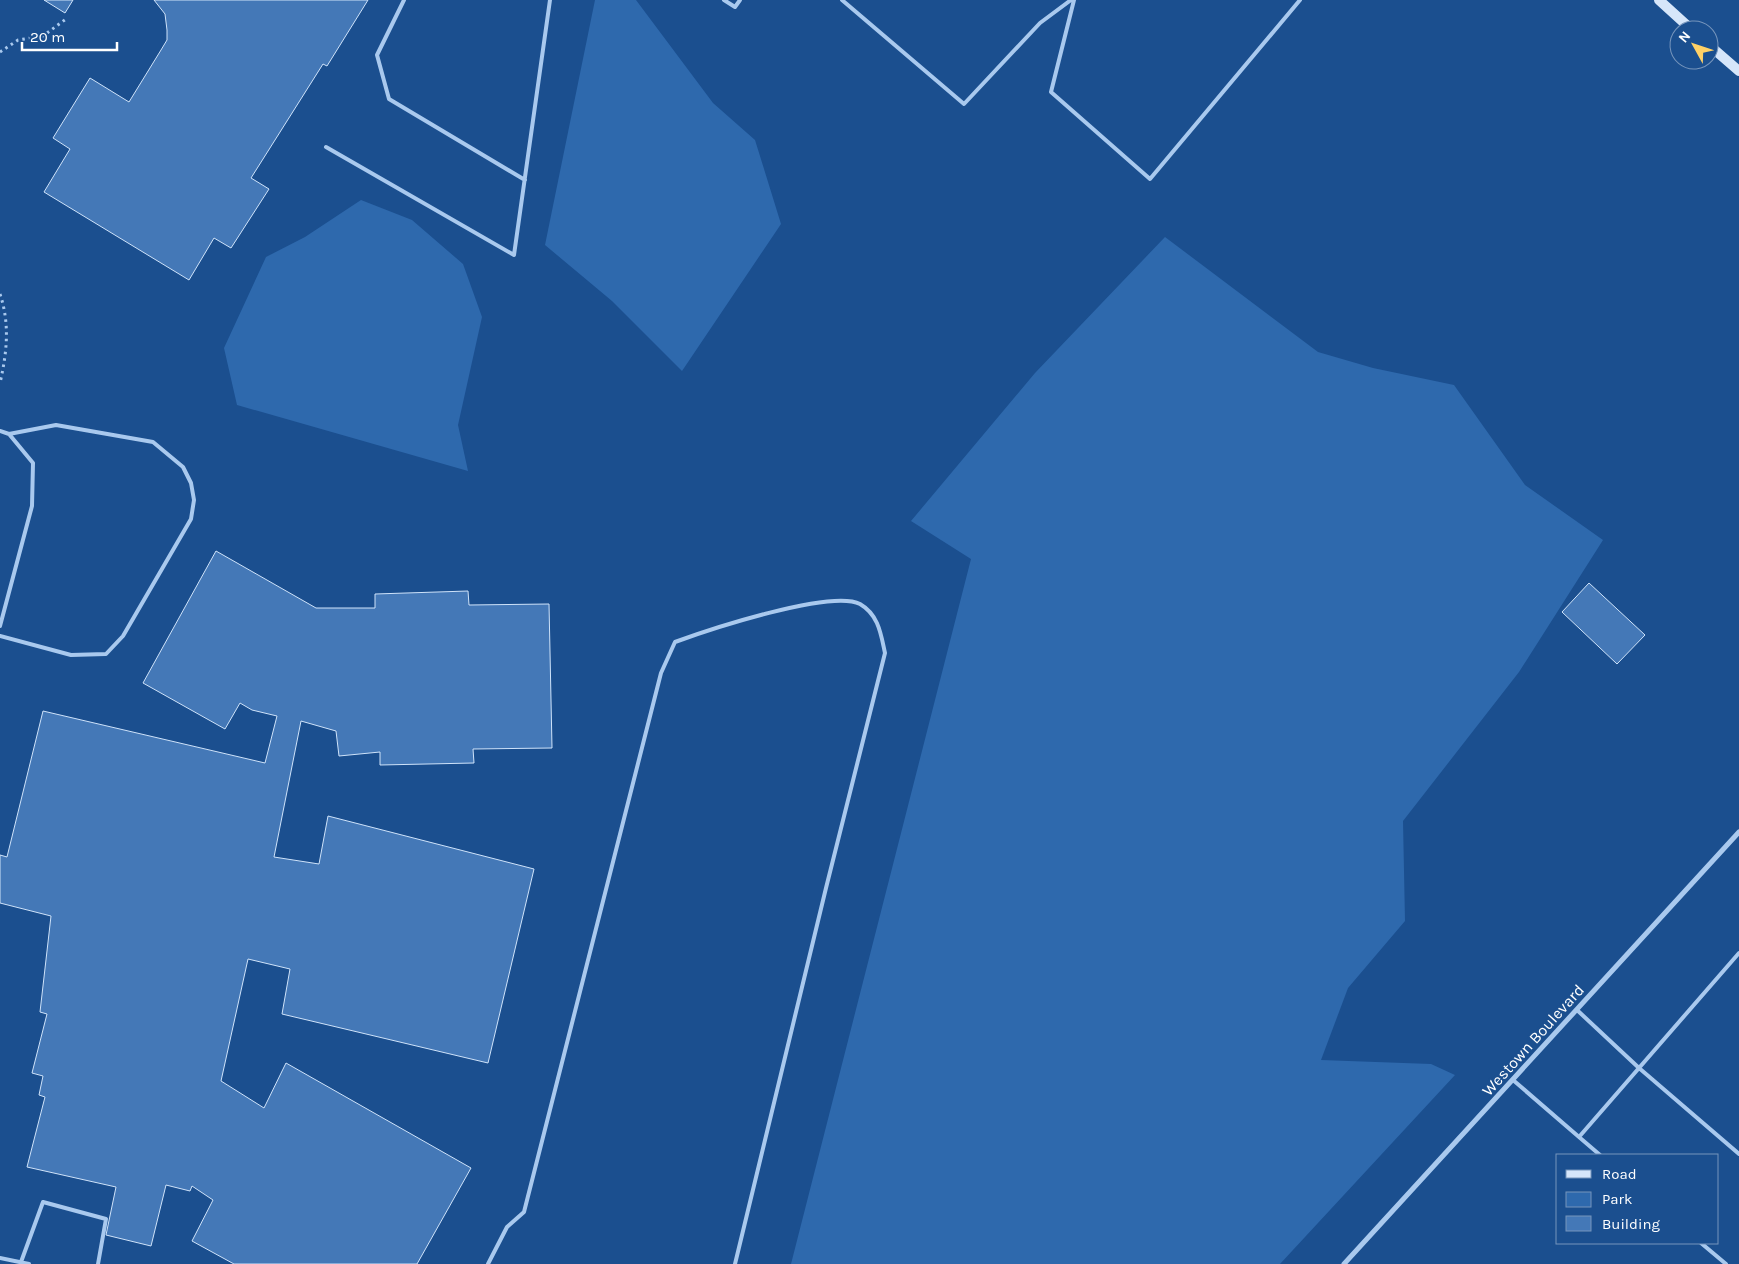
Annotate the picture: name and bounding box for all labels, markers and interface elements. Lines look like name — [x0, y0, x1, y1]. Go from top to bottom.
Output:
scale bar — [22, 20, 118, 52]
north arrow — [1669, 20, 1719, 70]
text: 20 m — [30, 28, 65, 46]
text: N — [1675, 28, 1694, 46]
street label: Westown Boulevard — [1478, 980, 1588, 1100]
legend — [1556, 1154, 1719, 1244]
text: Road — [1602, 1165, 1637, 1183]
text: Park — [1602, 1190, 1632, 1208]
text: Building — [1602, 1215, 1660, 1233]

